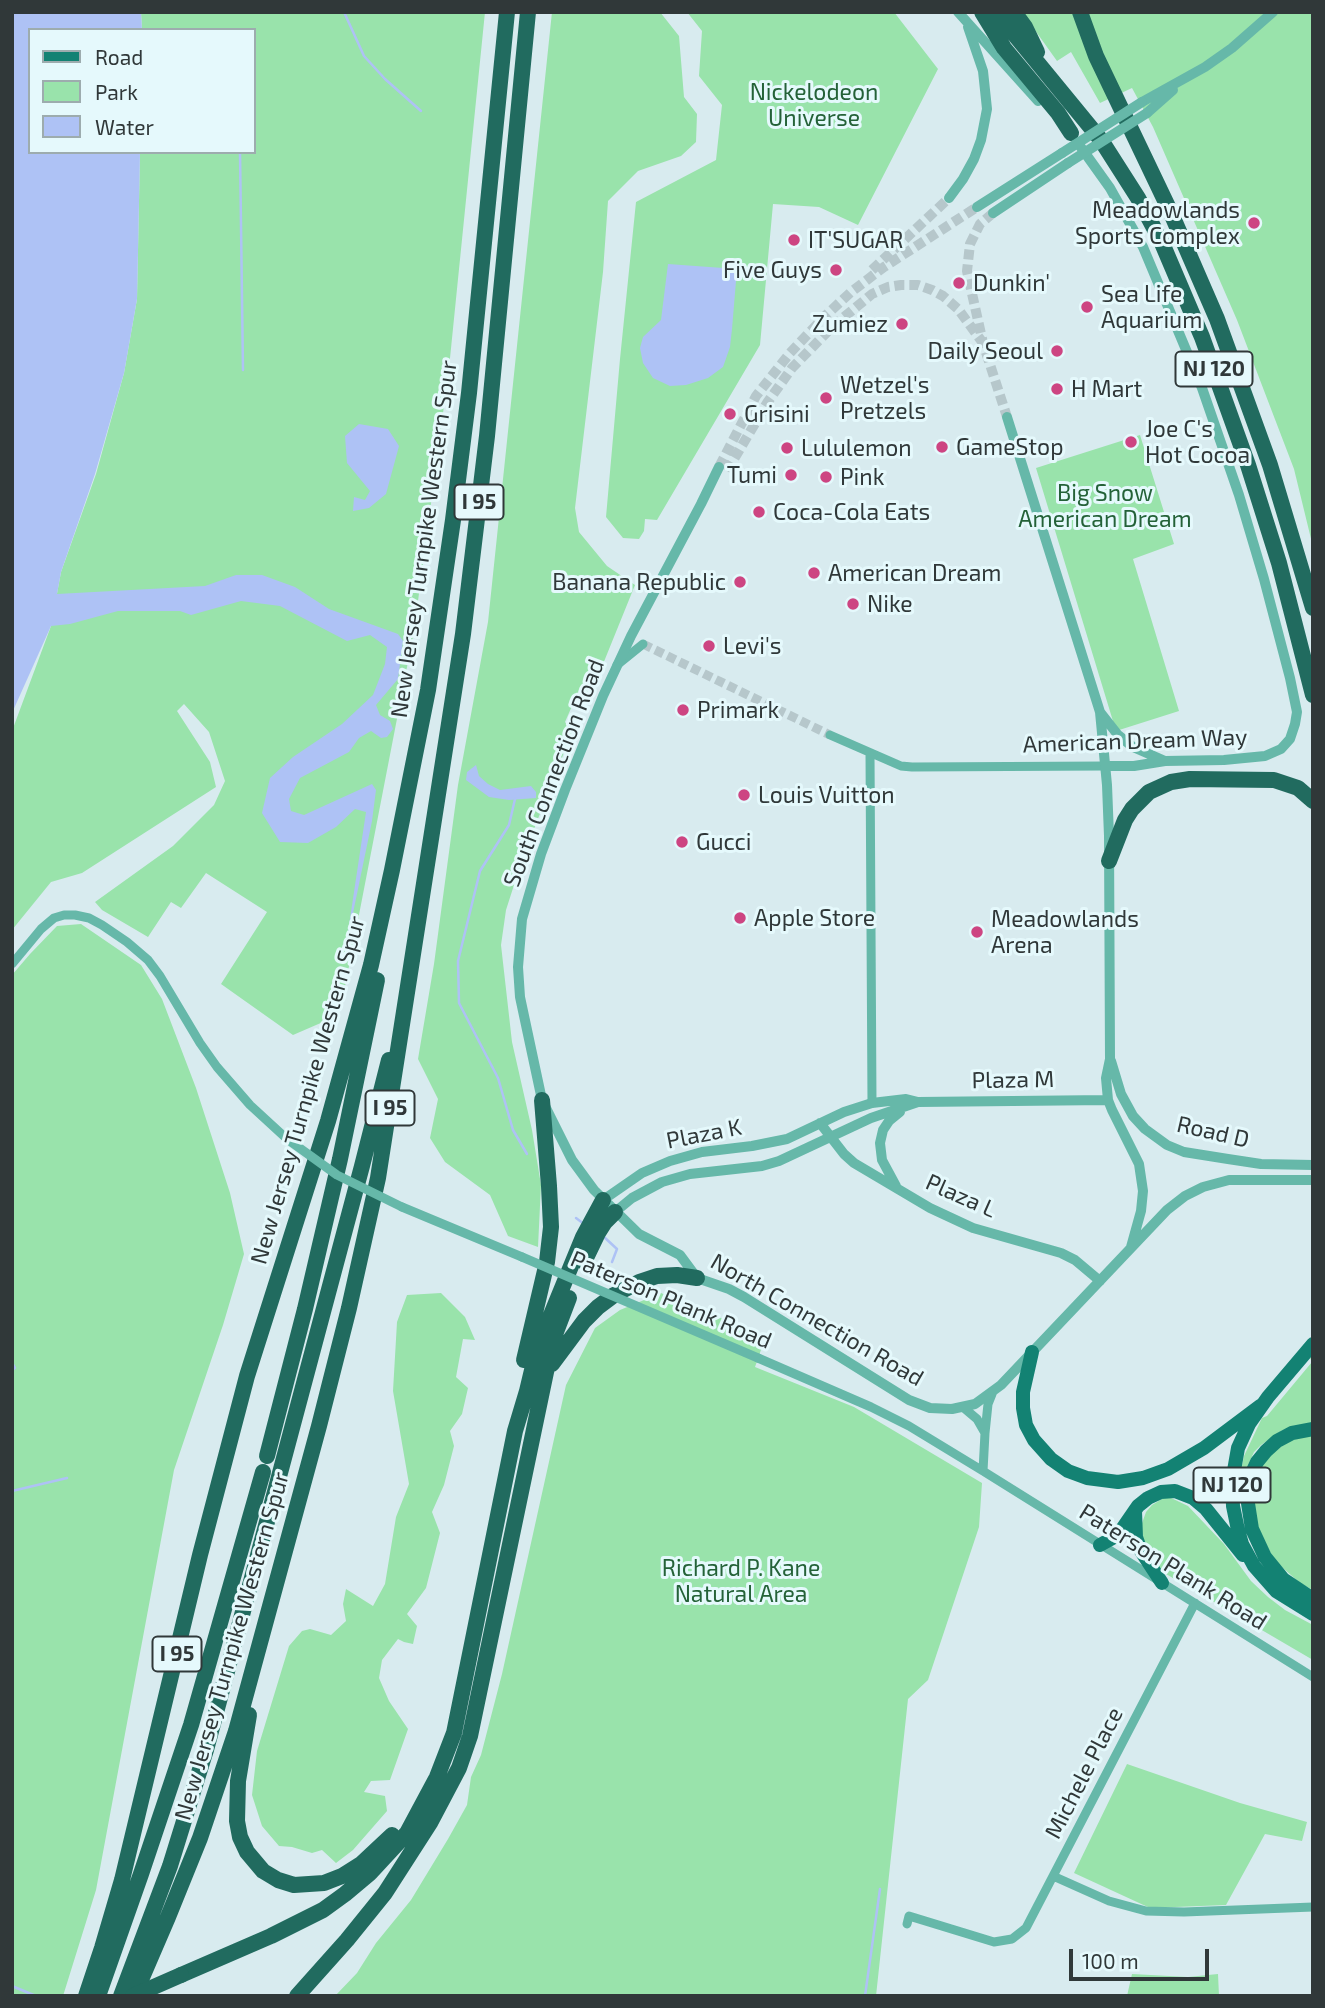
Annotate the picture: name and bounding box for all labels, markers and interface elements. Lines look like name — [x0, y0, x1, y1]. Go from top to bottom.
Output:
legend — [28, 28, 256, 154]
text: Road — [95, 44, 143, 69]
park label: Nickelodeon Universe — [750, 78, 878, 132]
text: Park — [95, 79, 138, 104]
text: Water — [95, 114, 154, 139]
place label: Meadowlands Sports Complex — [1075, 196, 1240, 250]
marker: Meadowlands Sports Complex — [1246, 215, 1262, 231]
place label: IT'SUGAR — [808, 226, 903, 254]
marker: IT'SUGAR — [786, 232, 802, 248]
place label: Five Guys — [723, 256, 822, 284]
marker: Five Guys — [828, 262, 844, 278]
place label: Dunkin' — [973, 269, 1050, 297]
marker: Dunkin' — [951, 275, 967, 291]
place label: Sea Life Aquarium — [1101, 280, 1202, 334]
marker: Sea Life Aquarium — [1079, 299, 1095, 315]
place label: Zumiez — [812, 310, 888, 338]
marker: Zumiez — [894, 316, 910, 332]
place label: Daily Seoul — [928, 337, 1043, 365]
marker: Daily Seoul — [1049, 343, 1065, 359]
road number: NJ 120 — [1176, 352, 1252, 386]
street label: New Jersey Turnpike Western Spur — [385, 358, 463, 720]
place label: Wetzel's Pretzels — [840, 371, 929, 425]
place label: H Mart — [1071, 375, 1142, 403]
marker: H Mart — [1049, 381, 1065, 397]
marker: Wetzel's Pretzels — [818, 390, 834, 406]
place label: Grisini — [744, 400, 810, 428]
marker: Grisini — [722, 406, 738, 422]
place label: Joe C's Hot Cocoa — [1145, 415, 1250, 469]
place label: GameStop — [956, 433, 1064, 461]
place label: Lululemon — [801, 434, 912, 462]
marker: Joe C's Hot Cocoa — [1123, 434, 1139, 450]
marker: GameStop — [934, 439, 950, 455]
marker: Lululemon — [779, 440, 795, 456]
place label: Tumi — [727, 461, 777, 489]
place label: Pink — [840, 463, 884, 491]
marker: Tumi — [783, 467, 799, 483]
marker: Pink — [818, 469, 834, 485]
park label: Big Snow American Dream — [1018, 479, 1192, 533]
road number: I 95 — [454, 484, 504, 520]
place label: Coca-Cola Eats — [773, 498, 930, 526]
marker: Coca-Cola Eats — [751, 504, 767, 520]
place label: American Dream — [828, 559, 1001, 587]
marker: American Dream — [806, 565, 822, 581]
place label: Banana Republic — [552, 568, 726, 596]
marker: Banana Republic — [732, 574, 748, 590]
place label: Nike — [867, 590, 913, 618]
marker: Nike — [845, 596, 861, 612]
place label: Levi's — [723, 632, 781, 660]
marker: Levi's — [701, 638, 717, 654]
street label: South Connection Road — [498, 655, 610, 891]
place label: Primark — [697, 696, 779, 724]
marker: Primark — [675, 702, 691, 718]
street label: American Dream Way — [1022, 723, 1248, 759]
place label: Louis Vuitton — [758, 781, 895, 809]
marker: Louis Vuitton — [736, 787, 752, 803]
place label: Gucci — [696, 828, 752, 856]
marker: Gucci — [674, 834, 690, 850]
place label: Apple Store — [754, 904, 875, 932]
place label: Meadowlands Arena — [991, 905, 1139, 959]
marker: Apple Store — [732, 910, 748, 926]
street label: New Jersey Turnpike Western Spur — [245, 913, 371, 1267]
marker: Meadowlands Arena — [969, 924, 985, 940]
street label: Plaza M — [971, 1065, 1055, 1095]
road number: I 95 — [366, 1090, 414, 1126]
street label: Road D — [1174, 1110, 1252, 1154]
street label: Plaza K — [664, 1113, 744, 1155]
street label: Plaza L — [921, 1168, 1001, 1224]
street label: Paterson Plank Road — [566, 1245, 776, 1355]
street label: North Connection Road — [706, 1248, 928, 1392]
road number: NJ 120 — [1194, 1468, 1270, 1502]
street label: New Jersey Turnpike Western Spur — [169, 1469, 295, 1823]
street label: Paterson Plank Road — [1074, 1498, 1272, 1636]
park label: Richard P. Kane Natural Area — [662, 1554, 820, 1608]
road number: I 95 — [152, 1636, 202, 1672]
street label: Michele Place — [1039, 1703, 1129, 1843]
scale bar — [1073, 1934, 1213, 1978]
text: 100 m — [1082, 1948, 1139, 1973]

